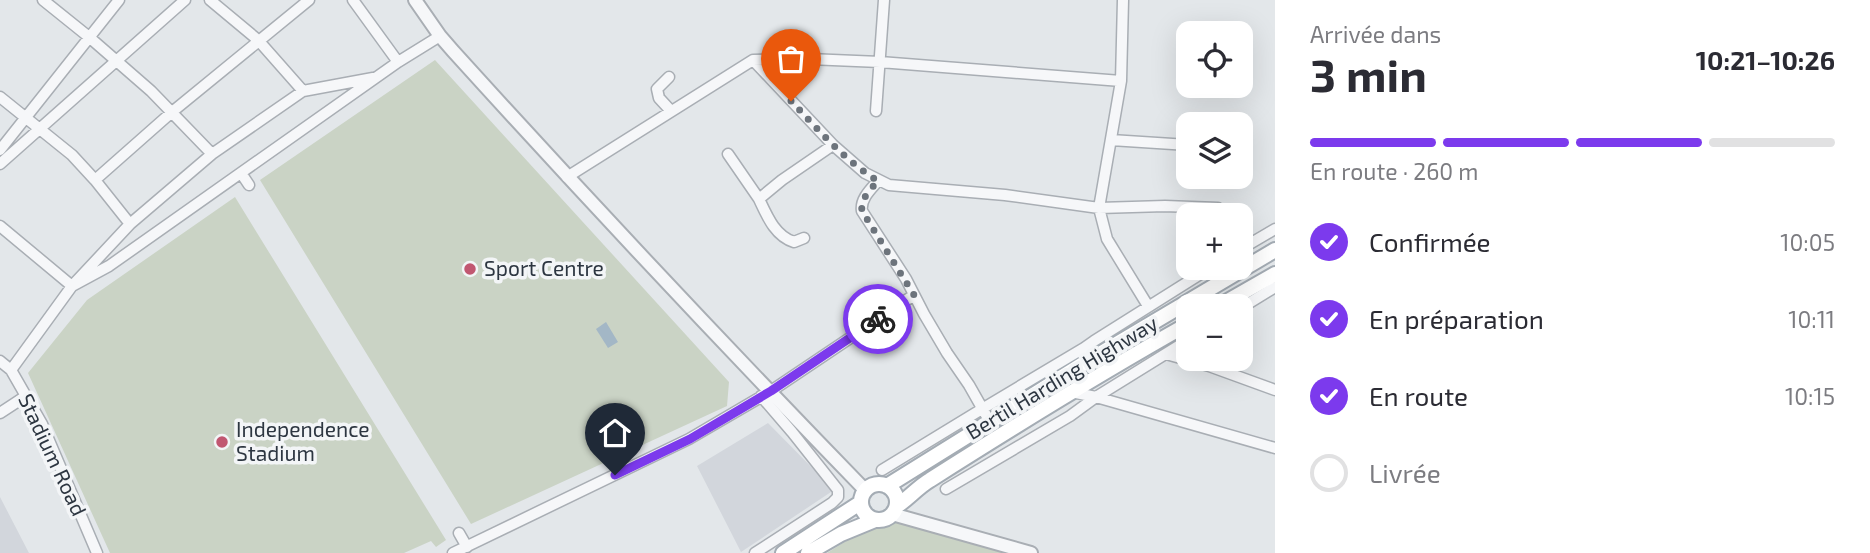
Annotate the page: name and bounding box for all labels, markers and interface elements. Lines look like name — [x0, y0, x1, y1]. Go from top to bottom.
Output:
text: Arrivée dans — [1310, 20, 1441, 48]
map controls — [1176, 21, 1253, 371]
button: locate — [1176, 21, 1253, 98]
pin — [761, 29, 821, 101]
icon: bag — [772, 40, 810, 78]
text: 10:21–10:26 — [1696, 44, 1835, 75]
text: 3 min — [1310, 46, 1427, 101]
button: layers — [1176, 112, 1253, 189]
text: En route · 260 m — [1310, 157, 1479, 185]
button: + — [1176, 203, 1253, 280]
icon: check — [1310, 223, 1348, 261]
text: Confirmée — [1369, 226, 1491, 257]
text: 10:05 — [1780, 228, 1835, 256]
place label: Sport Centre — [484, 255, 604, 280]
marker: Sport Centre — [462, 261, 478, 277]
courier — [843, 284, 913, 354]
button: − — [1176, 294, 1253, 371]
icon: bike — [859, 300, 897, 338]
icon: check — [1310, 300, 1348, 338]
text: En préparation — [1369, 303, 1544, 334]
text: 10:11 — [1788, 305, 1835, 333]
street label: Bertil Harding Highway — [961, 310, 1162, 444]
icon: check — [1310, 377, 1348, 415]
text: En route — [1369, 380, 1468, 411]
text: 10:15 — [1785, 382, 1835, 410]
street label: Stadium Road — [14, 389, 93, 519]
pin — [585, 403, 645, 475]
icon: home — [596, 414, 634, 452]
place label: Independence Stadium — [236, 416, 370, 465]
marker: Independence Stadium — [214, 434, 230, 450]
text: Livrée — [1369, 457, 1441, 488]

